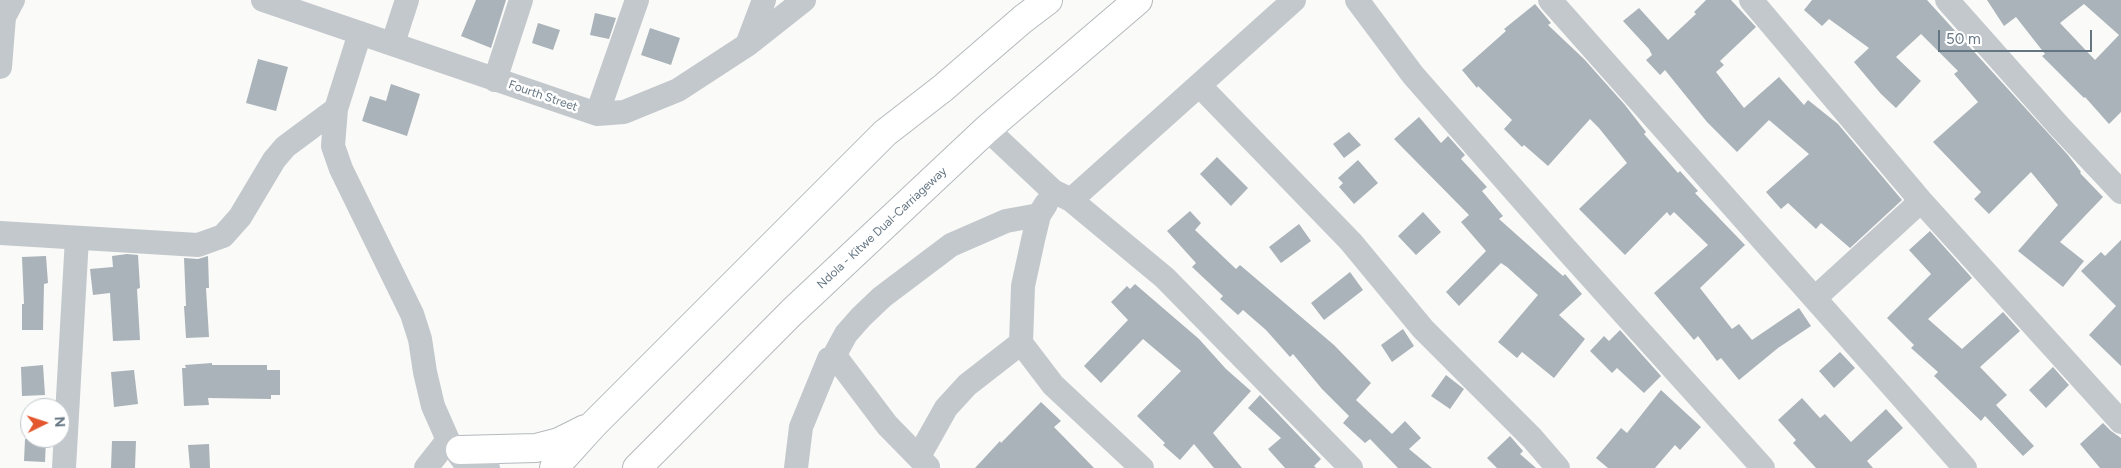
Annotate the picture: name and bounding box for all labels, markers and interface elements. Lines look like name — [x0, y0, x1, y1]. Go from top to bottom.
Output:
scale bar — [1941, 20, 2095, 52]
text: 50 m — [1946, 30, 1981, 48]
street label: Fourth Street — [507, 77, 579, 115]
street label: Ndola - Kitwe Dual-Carriageway — [814, 164, 950, 292]
north arrow — [20, 398, 70, 448]
text: N — [51, 416, 68, 428]

